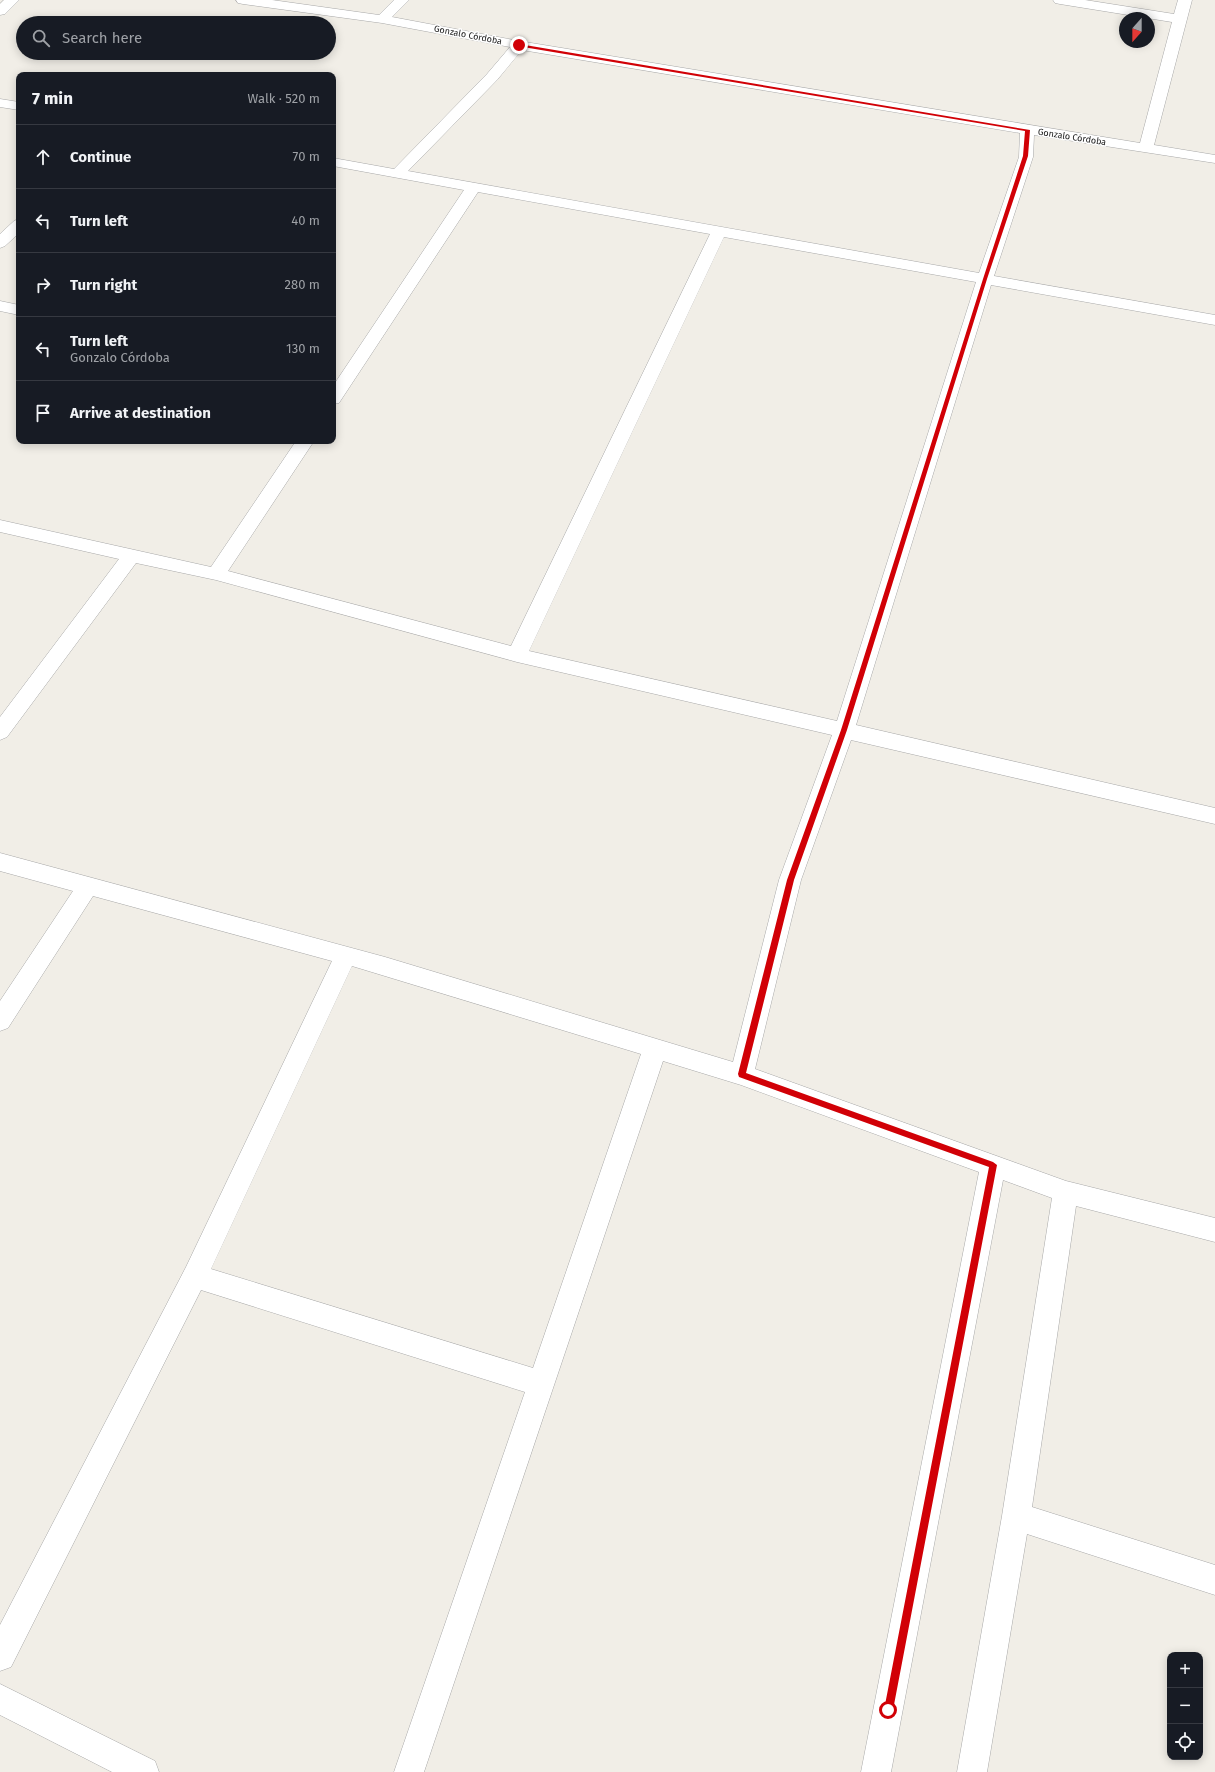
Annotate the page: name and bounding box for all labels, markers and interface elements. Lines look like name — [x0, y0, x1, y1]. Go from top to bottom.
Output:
north arrow — [1119, 12, 1155, 48]
search box — [16, 16, 336, 60]
street label: Gonzalo Córdoba — [433, 23, 503, 47]
icon: search — [30, 27, 52, 49]
text: Search here — [62, 29, 142, 47]
route end — [510, 36, 528, 54]
text: 7 min — [32, 88, 73, 109]
text: Walk · 520 m — [248, 91, 320, 106]
street label: Gonzalo Córdoba — [1037, 127, 1107, 147]
icon: ahead — [32, 146, 54, 168]
text: Continue — [70, 148, 131, 166]
text: 70 m — [293, 149, 320, 164]
icon: left — [32, 210, 54, 232]
text: Turn left — [70, 212, 128, 230]
text: 40 m — [291, 213, 320, 228]
icon: right — [32, 274, 54, 296]
text: Turn right — [70, 276, 137, 294]
text: 280 m — [285, 277, 320, 292]
text: Turn left — [70, 332, 128, 350]
icon: left — [32, 338, 54, 360]
text: 130 m — [286, 341, 320, 356]
text: Gonzalo Córdoba — [70, 350, 170, 365]
icon: arrive — [32, 402, 54, 424]
text: Arrive at destination — [70, 404, 211, 422]
map controls — [1167, 1652, 1203, 1760]
button: + — [1167, 1652, 1203, 1688]
button: − — [1167, 1688, 1203, 1724]
route start — [879, 1701, 897, 1719]
button: locate — [1167, 1724, 1203, 1760]

